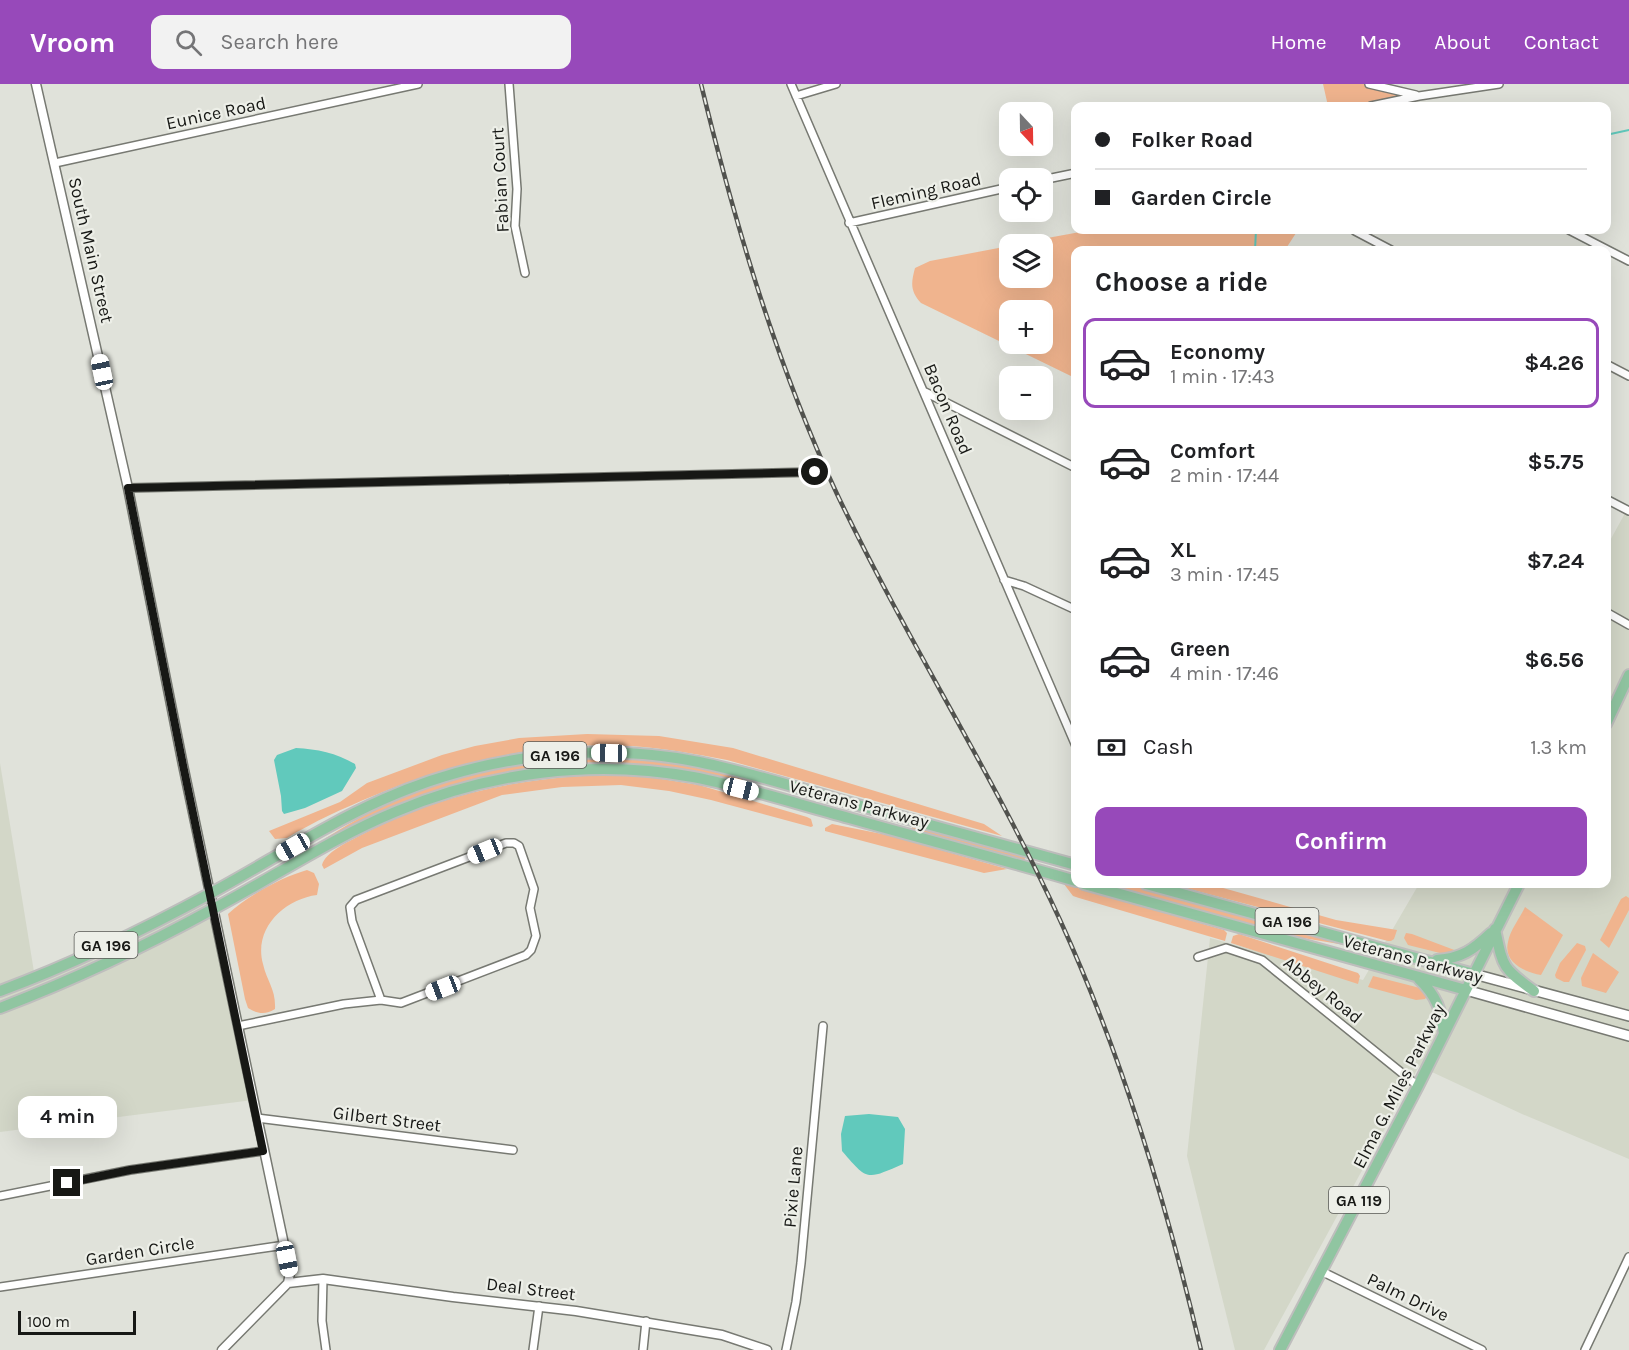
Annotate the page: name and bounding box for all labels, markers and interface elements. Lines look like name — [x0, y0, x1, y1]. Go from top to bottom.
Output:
search box — [151, 15, 571, 69]
text: Vroom — [30, 26, 115, 59]
icon: search — [172, 26, 205, 59]
text: Search here — [220, 29, 339, 55]
text: Home — [1271, 30, 1327, 54]
text: Map — [1360, 30, 1401, 54]
text: About — [1434, 30, 1491, 54]
text: Contact — [1524, 30, 1599, 54]
street label: Eunice Road — [164, 92, 268, 134]
north arrow — [999, 102, 1053, 156]
map controls — [999, 102, 1053, 420]
street label: Fabian Court — [486, 127, 514, 233]
text: Folker Road — [1131, 127, 1253, 153]
street label: Fleming Road — [869, 168, 983, 214]
button: locate — [999, 168, 1053, 222]
street label: South Main Street — [64, 175, 118, 325]
text: Garden Circle — [1131, 185, 1272, 211]
button: layers — [999, 234, 1053, 288]
text: Choose a ride — [1095, 266, 1268, 298]
button: + — [999, 300, 1053, 354]
icon: car — [1098, 336, 1152, 390]
text: Economy — [1170, 339, 1265, 365]
text: $4.26 — [1524, 350, 1584, 376]
car — [89, 353, 115, 391]
street label: Bacon Road — [919, 360, 977, 458]
text: 1 min · 17:43 — [1170, 365, 1275, 388]
button: − — [999, 366, 1053, 420]
icon: car — [1098, 435, 1152, 489]
text: Comfort — [1170, 438, 1255, 464]
text: $5.75 — [1528, 449, 1584, 475]
route start — [801, 458, 828, 485]
text: 2 min · 17:44 — [1170, 464, 1279, 487]
icon: car — [1098, 534, 1152, 588]
text: XL — [1170, 537, 1196, 563]
text: $7.24 — [1527, 548, 1584, 574]
text: 3 min · 17:45 — [1170, 563, 1279, 586]
icon: car — [1098, 633, 1152, 687]
text: Green — [1170, 636, 1231, 662]
text: $6.56 — [1525, 647, 1584, 673]
text: 4 min · 17:46 — [1170, 662, 1279, 685]
icon: cash — [1095, 731, 1128, 764]
text: Cash — [1143, 734, 1193, 760]
text: 1.3 km — [1530, 736, 1587, 759]
road number: GA 196 — [524, 742, 586, 768]
car — [591, 744, 627, 762]
street label: Veterans Parkway — [787, 775, 932, 833]
car — [721, 776, 761, 802]
button: Confirm — [1095, 807, 1587, 876]
car — [273, 830, 313, 864]
car — [465, 836, 505, 866]
road number: GA 196 — [1256, 908, 1318, 934]
street label: Veterans Parkway — [1341, 930, 1486, 988]
road number: GA 196 — [74, 932, 138, 958]
street label: Abbey Road — [1279, 952, 1367, 1028]
car — [423, 973, 463, 1003]
street label: Elma G. Miles Parkway — [1348, 999, 1450, 1172]
callout: 4 min — [17, 1096, 116, 1138]
street label: Gilbert Street — [332, 1101, 443, 1137]
text: 4 min — [40, 1105, 95, 1128]
street label: Pixie Lane — [778, 1145, 808, 1229]
route end — [53, 1169, 80, 1196]
road number: GA 119 — [1329, 1187, 1389, 1213]
street label: Garden Circle — [84, 1232, 196, 1270]
car — [275, 1240, 299, 1278]
street label: Palm Drive — [1364, 1268, 1452, 1326]
street label: Deal Street — [485, 1273, 577, 1305]
scale bar — [18, 1308, 136, 1336]
text: 100 m — [27, 1312, 70, 1331]

